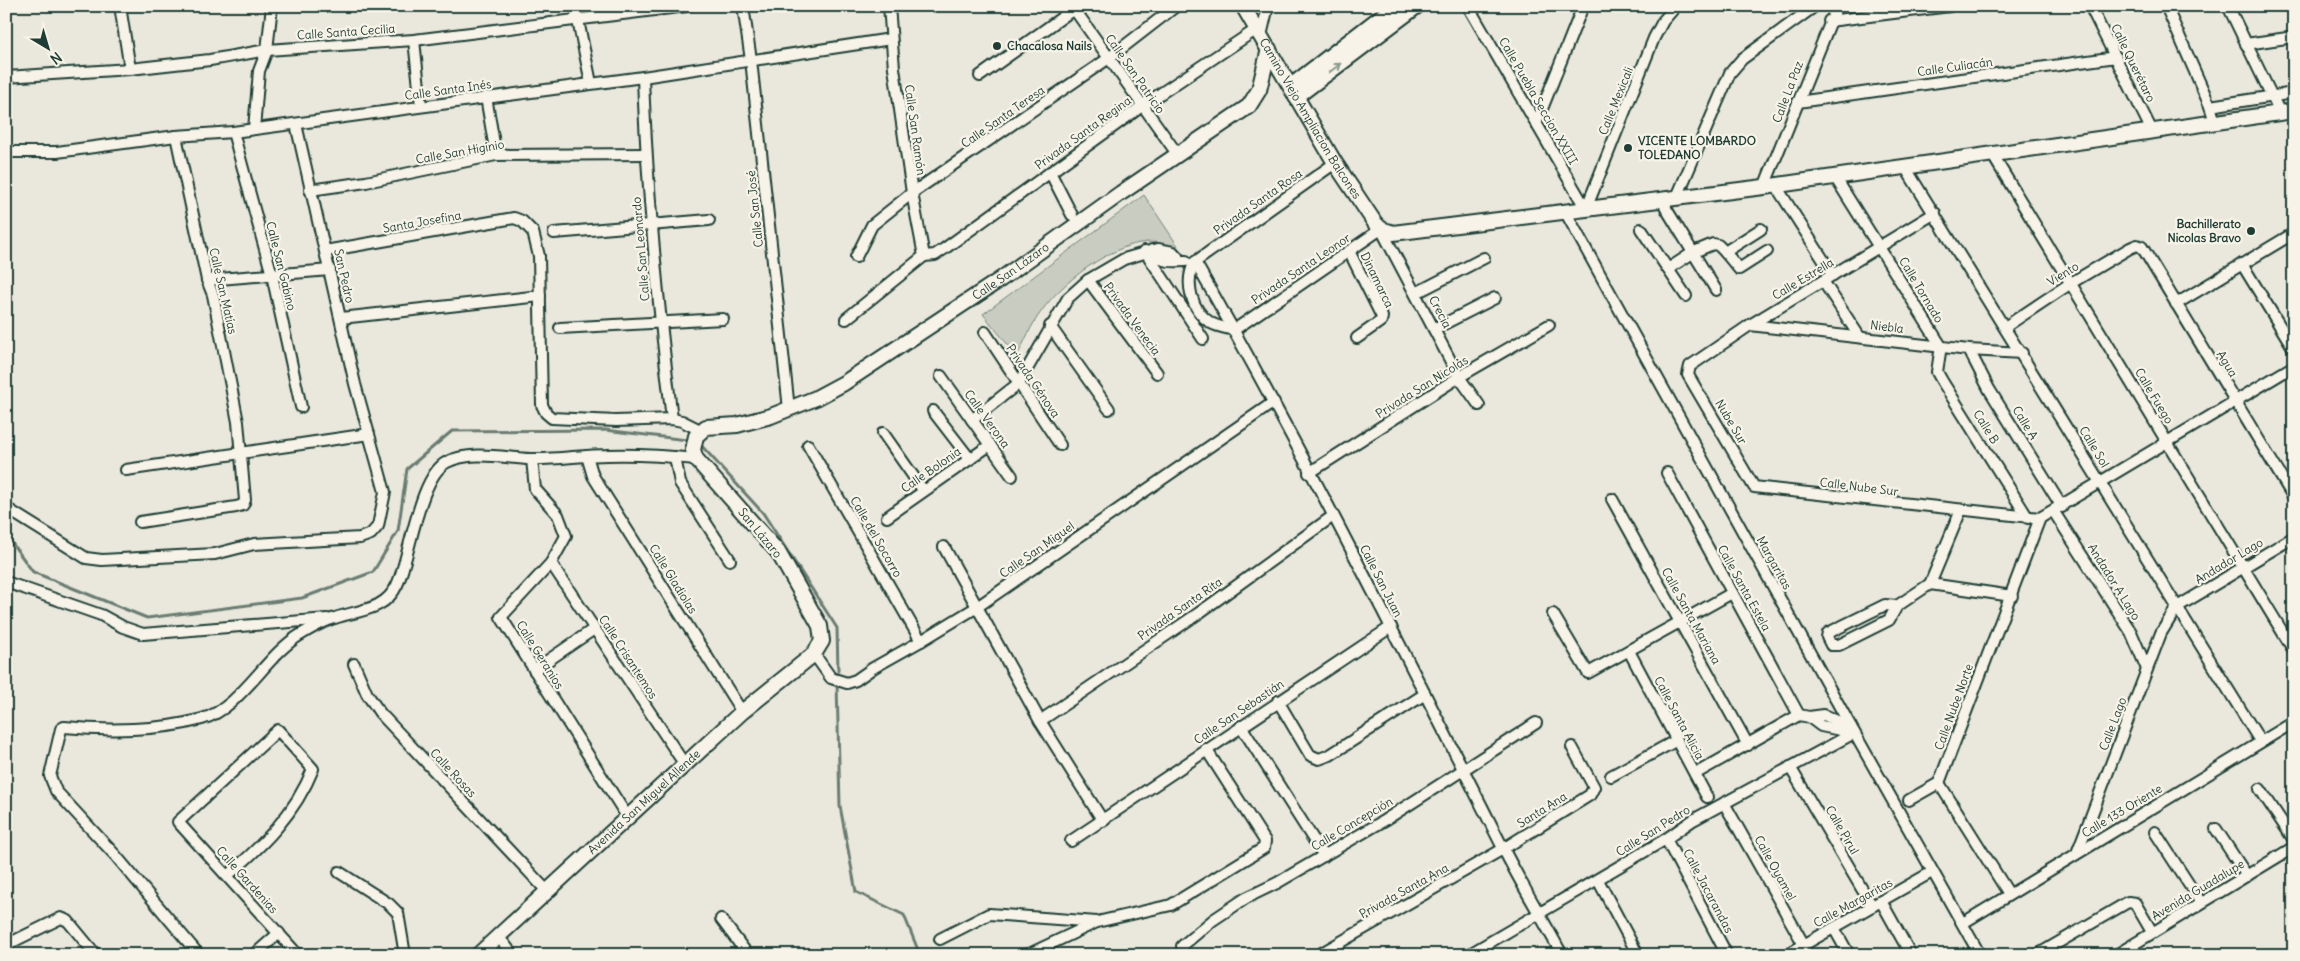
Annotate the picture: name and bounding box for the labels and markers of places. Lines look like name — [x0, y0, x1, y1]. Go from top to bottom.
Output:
place label: Chacalosa Nails — [1007, 38, 1093, 53]
marker: Chacalosa Nails — [991, 40, 1003, 52]
place label: VICENTE LOMBARDO TOLEDANO — [1638, 133, 1756, 162]
marker: VICENTE LOMBARDO TOLEDANO — [1622, 142, 1634, 154]
place label: Bachillerato Nicolas Bravo — [2167, 216, 2241, 245]
marker: Bachillerato Nicolas Bravo — [2245, 225, 2257, 237]

